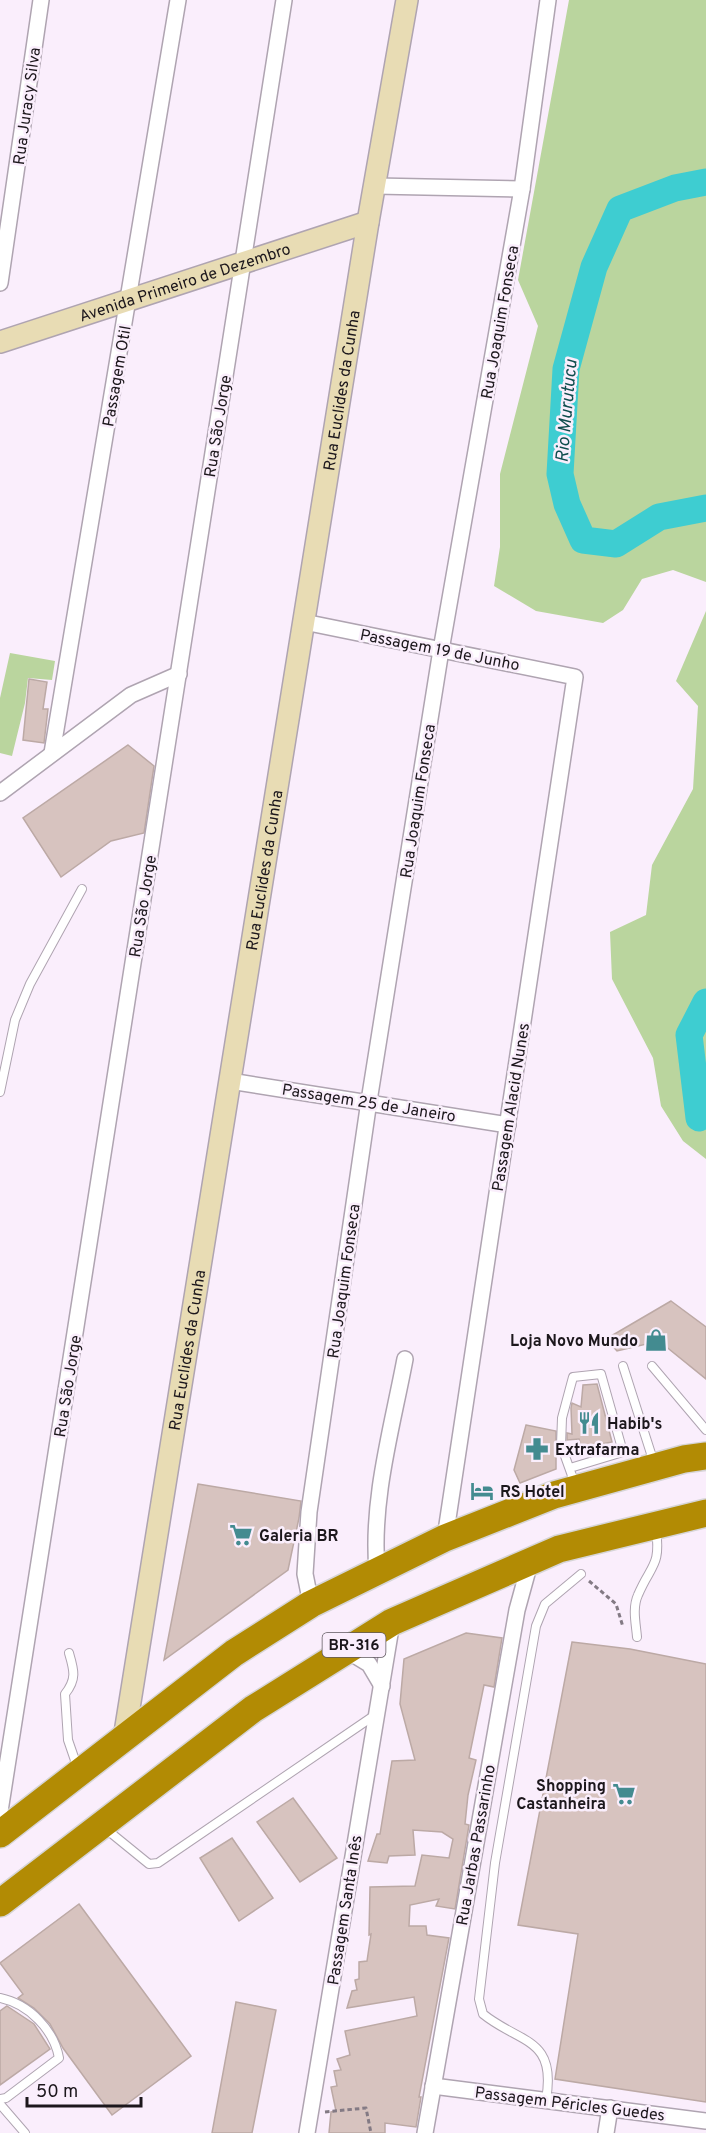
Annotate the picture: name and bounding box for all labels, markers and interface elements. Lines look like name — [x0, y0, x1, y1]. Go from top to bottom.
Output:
street label: Rua Juracy Silva — [10, 46, 46, 166]
street label: Avenida Primeiro de Dezembro — [77, 240, 293, 328]
street label: Rua Joaquim Fonseca — [478, 244, 524, 401]
street label: Rua Euclides da Cunha — [320, 309, 366, 472]
street label: Passagem Otil — [99, 324, 137, 428]
water label: Rio Murutucu — [552, 358, 583, 464]
street label: Rua São Jorge — [201, 374, 237, 479]
street label: Passagem 19 de Junho — [358, 626, 521, 676]
street label: Rua Joaquim Fonseca — [397, 723, 441, 880]
street label: Rua Euclides da Cunha — [243, 789, 288, 952]
street label: Rua São Jorge — [126, 854, 162, 959]
street label: Passagem Alacid Nunes — [489, 1022, 535, 1193]
street label: Passagem 25 de Janeiro — [280, 1080, 457, 1128]
street label: Rua Joaquim Fonseca — [324, 1203, 366, 1360]
street label: Rua Euclides da Cunha — [166, 1269, 211, 1432]
shop icon: Loja Novo Mundo — [643, 1327, 669, 1353]
place label: Loja Novo Mundo — [510, 1332, 638, 1352]
street label: Rua São Jorge — [51, 1334, 87, 1439]
restaurant icon: Habib's — [576, 1410, 602, 1436]
place label: Habib's — [607, 1415, 662, 1435]
pharmacy icon: Extrafarma — [524, 1436, 550, 1462]
place label: Extrafarma — [555, 1441, 639, 1461]
hotel icon: RS Hotel — [469, 1478, 495, 1504]
place label: RS Hotel — [500, 1483, 565, 1503]
supermarket icon: Galeria BR — [228, 1522, 254, 1548]
place label: Galeria BR — [259, 1527, 338, 1547]
road number: BR-316 — [322, 1633, 386, 1657]
street label: Rua Jarbas Passarinho — [453, 1763, 501, 1927]
place label: Shopping Castanheira — [516, 1777, 606, 1815]
supermarket icon: Shopping Castanheira — [611, 1781, 637, 1807]
street label: Passagem Santa Inês — [324, 1834, 368, 1987]
scale bar — [27, 2070, 141, 2108]
text: 50 m — [36, 2081, 78, 2104]
street label: Passagem Péricles Guedes — [474, 2083, 666, 2127]

